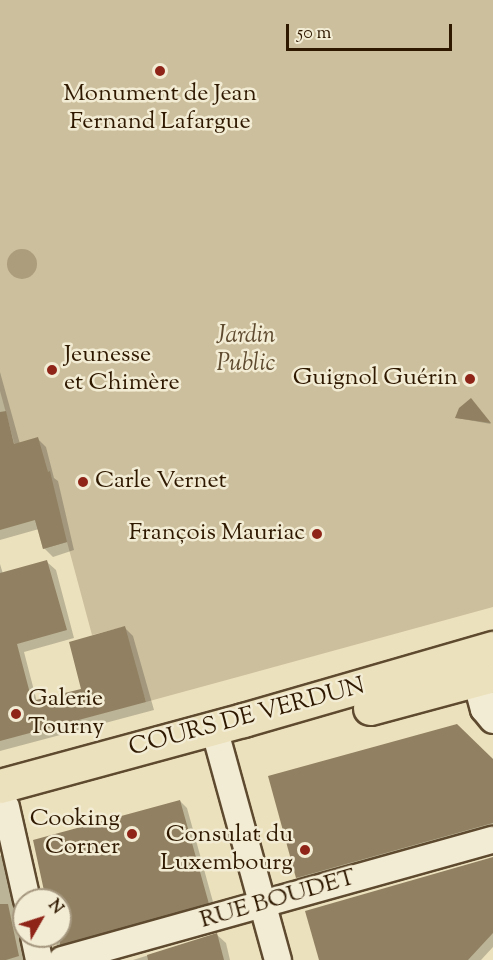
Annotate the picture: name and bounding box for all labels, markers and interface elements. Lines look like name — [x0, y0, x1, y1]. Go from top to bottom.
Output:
scale bar — [289, 12, 456, 50]
text: 50 m — [297, 21, 331, 47]
marker: Monument de Jean Fernand Lafargue — [153, 64, 167, 78]
place label: Monument de Jean Fernand Lafargue — [63, 81, 257, 137]
park label: Jardin Public — [217, 323, 275, 379]
place label: Jeunesse et Chimère — [64, 342, 180, 398]
marker: Jeunesse et Chimère — [45, 363, 59, 377]
place label: Guignol Guérin — [293, 365, 458, 393]
marker: Guignol Guérin — [463, 372, 477, 386]
place label: Carle Vernet — [95, 468, 227, 496]
marker: Carle Vernet — [76, 475, 90, 489]
place label: François Mauriac — [129, 520, 305, 548]
marker: François Mauriac — [310, 527, 324, 541]
street label: COURS DE VERDUN — [126, 673, 368, 763]
place label: Galerie Tourny — [28, 686, 104, 742]
marker: Galerie Tourny — [9, 707, 23, 721]
place label: Cooking Corner — [30, 806, 120, 862]
place label: Consulat du Luxembourg — [160, 822, 293, 878]
marker: Cooking Corner — [125, 827, 139, 841]
marker: Consulat du Luxembourg — [298, 843, 312, 857]
street label: RUE BOUDET — [197, 864, 359, 936]
north arrow — [12, 888, 72, 948]
text: N — [42, 895, 68, 920]

